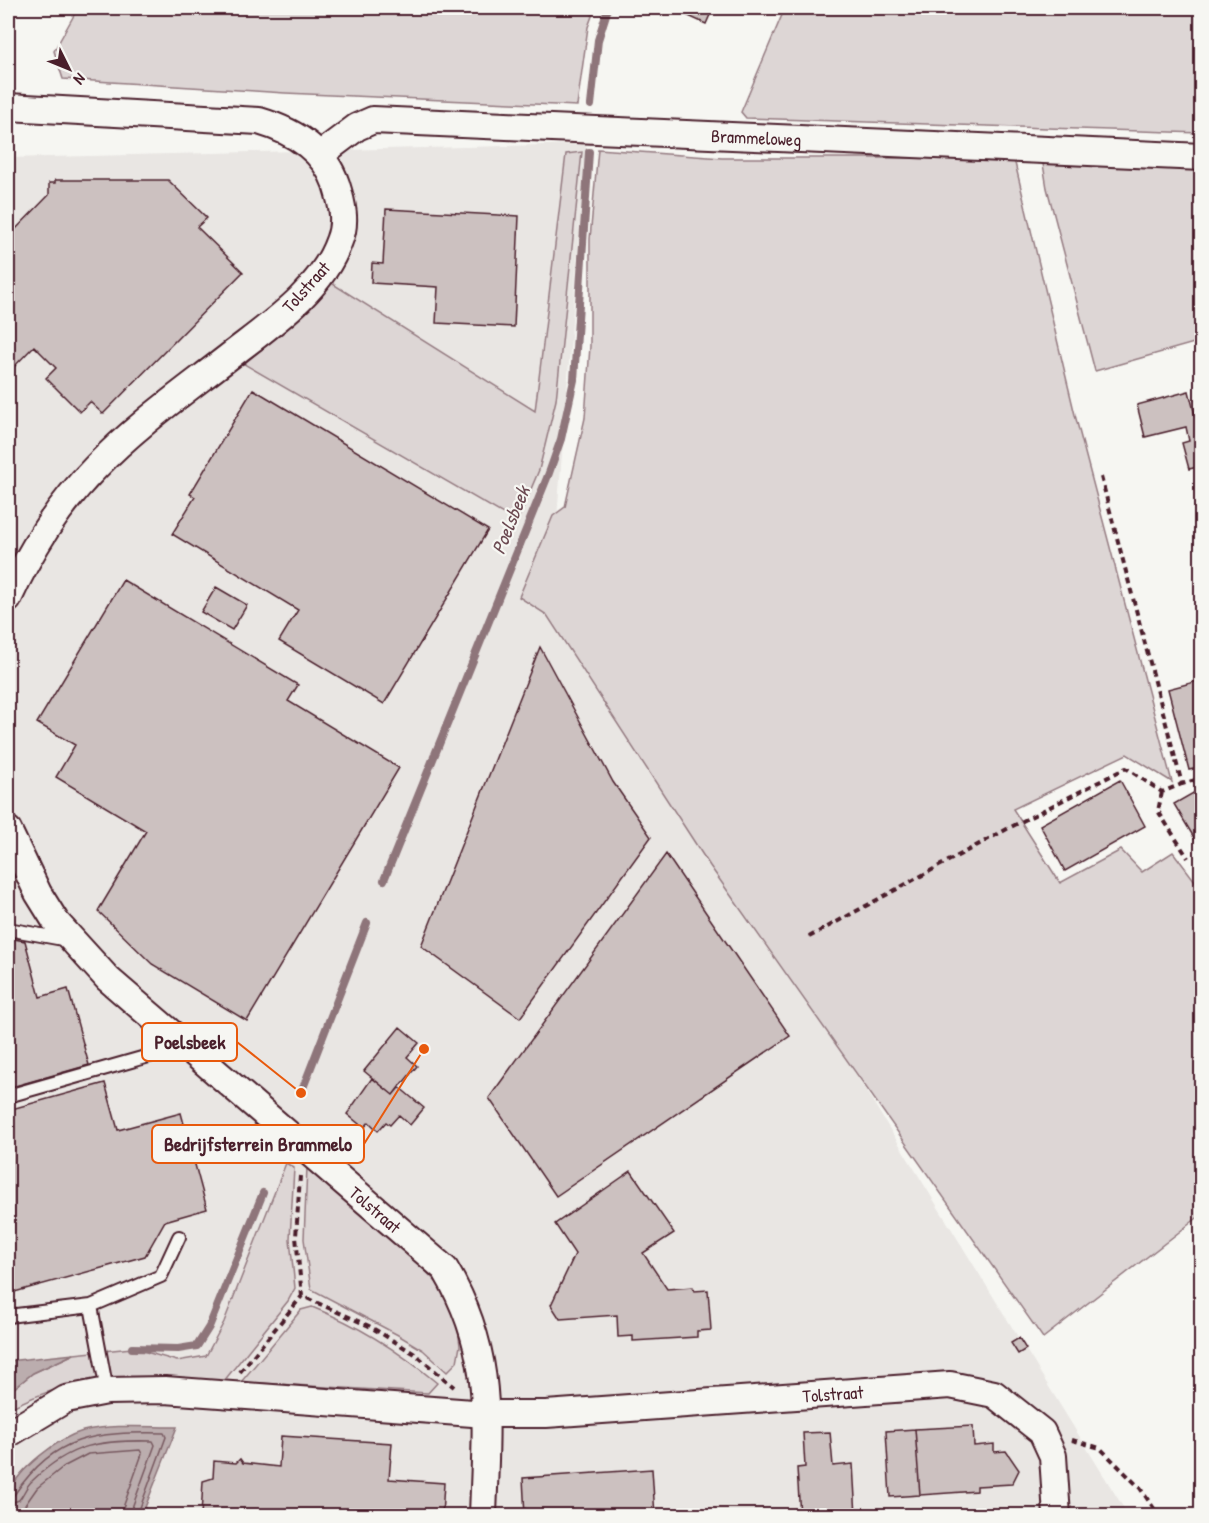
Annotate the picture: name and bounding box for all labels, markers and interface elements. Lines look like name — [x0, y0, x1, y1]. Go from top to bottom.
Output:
north arrow — [39, 39, 99, 99]
text: N — [69, 69, 91, 90]
street label: Brammeloweg — [710, 123, 802, 152]
street label: Tolstraat — [276, 255, 336, 318]
water label: Poelsbeek — [484, 480, 536, 558]
callout: Poelsbeek — [142, 1023, 237, 1061]
text: Poelsbeek — [154, 1028, 226, 1055]
callout: Bedrijfsterrein Brammelo — [152, 1125, 364, 1163]
text: Bedrijfsterrein Brammelo — [164, 1130, 352, 1157]
street label: Tolstraat — [344, 1180, 407, 1239]
street label: Tolstraat — [802, 1379, 865, 1408]

